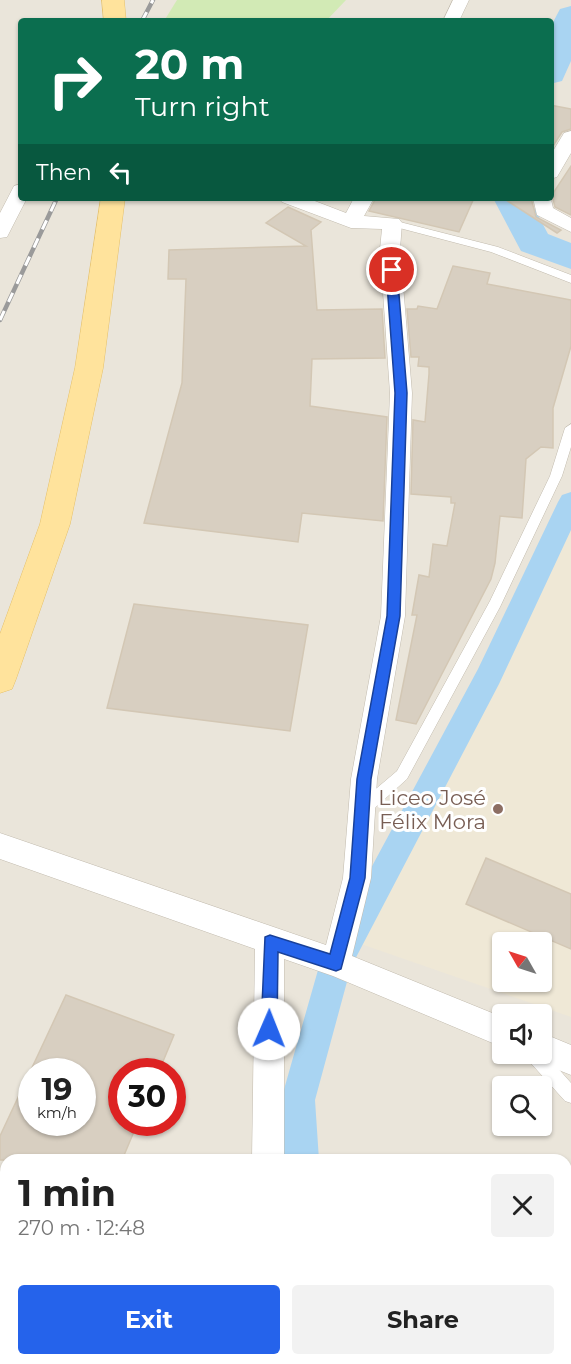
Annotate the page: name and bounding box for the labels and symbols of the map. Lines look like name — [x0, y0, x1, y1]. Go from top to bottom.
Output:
pin — [366, 244, 417, 295]
place label: Liceo José Félix Mora — [378, 785, 486, 834]
marker: Liceo José Félix Mora — [491, 802, 505, 816]
north arrow — [492, 932, 552, 992]
position arrow — [237, 997, 301, 1061]
speed limit sign: 30 — [108, 1058, 186, 1136]

